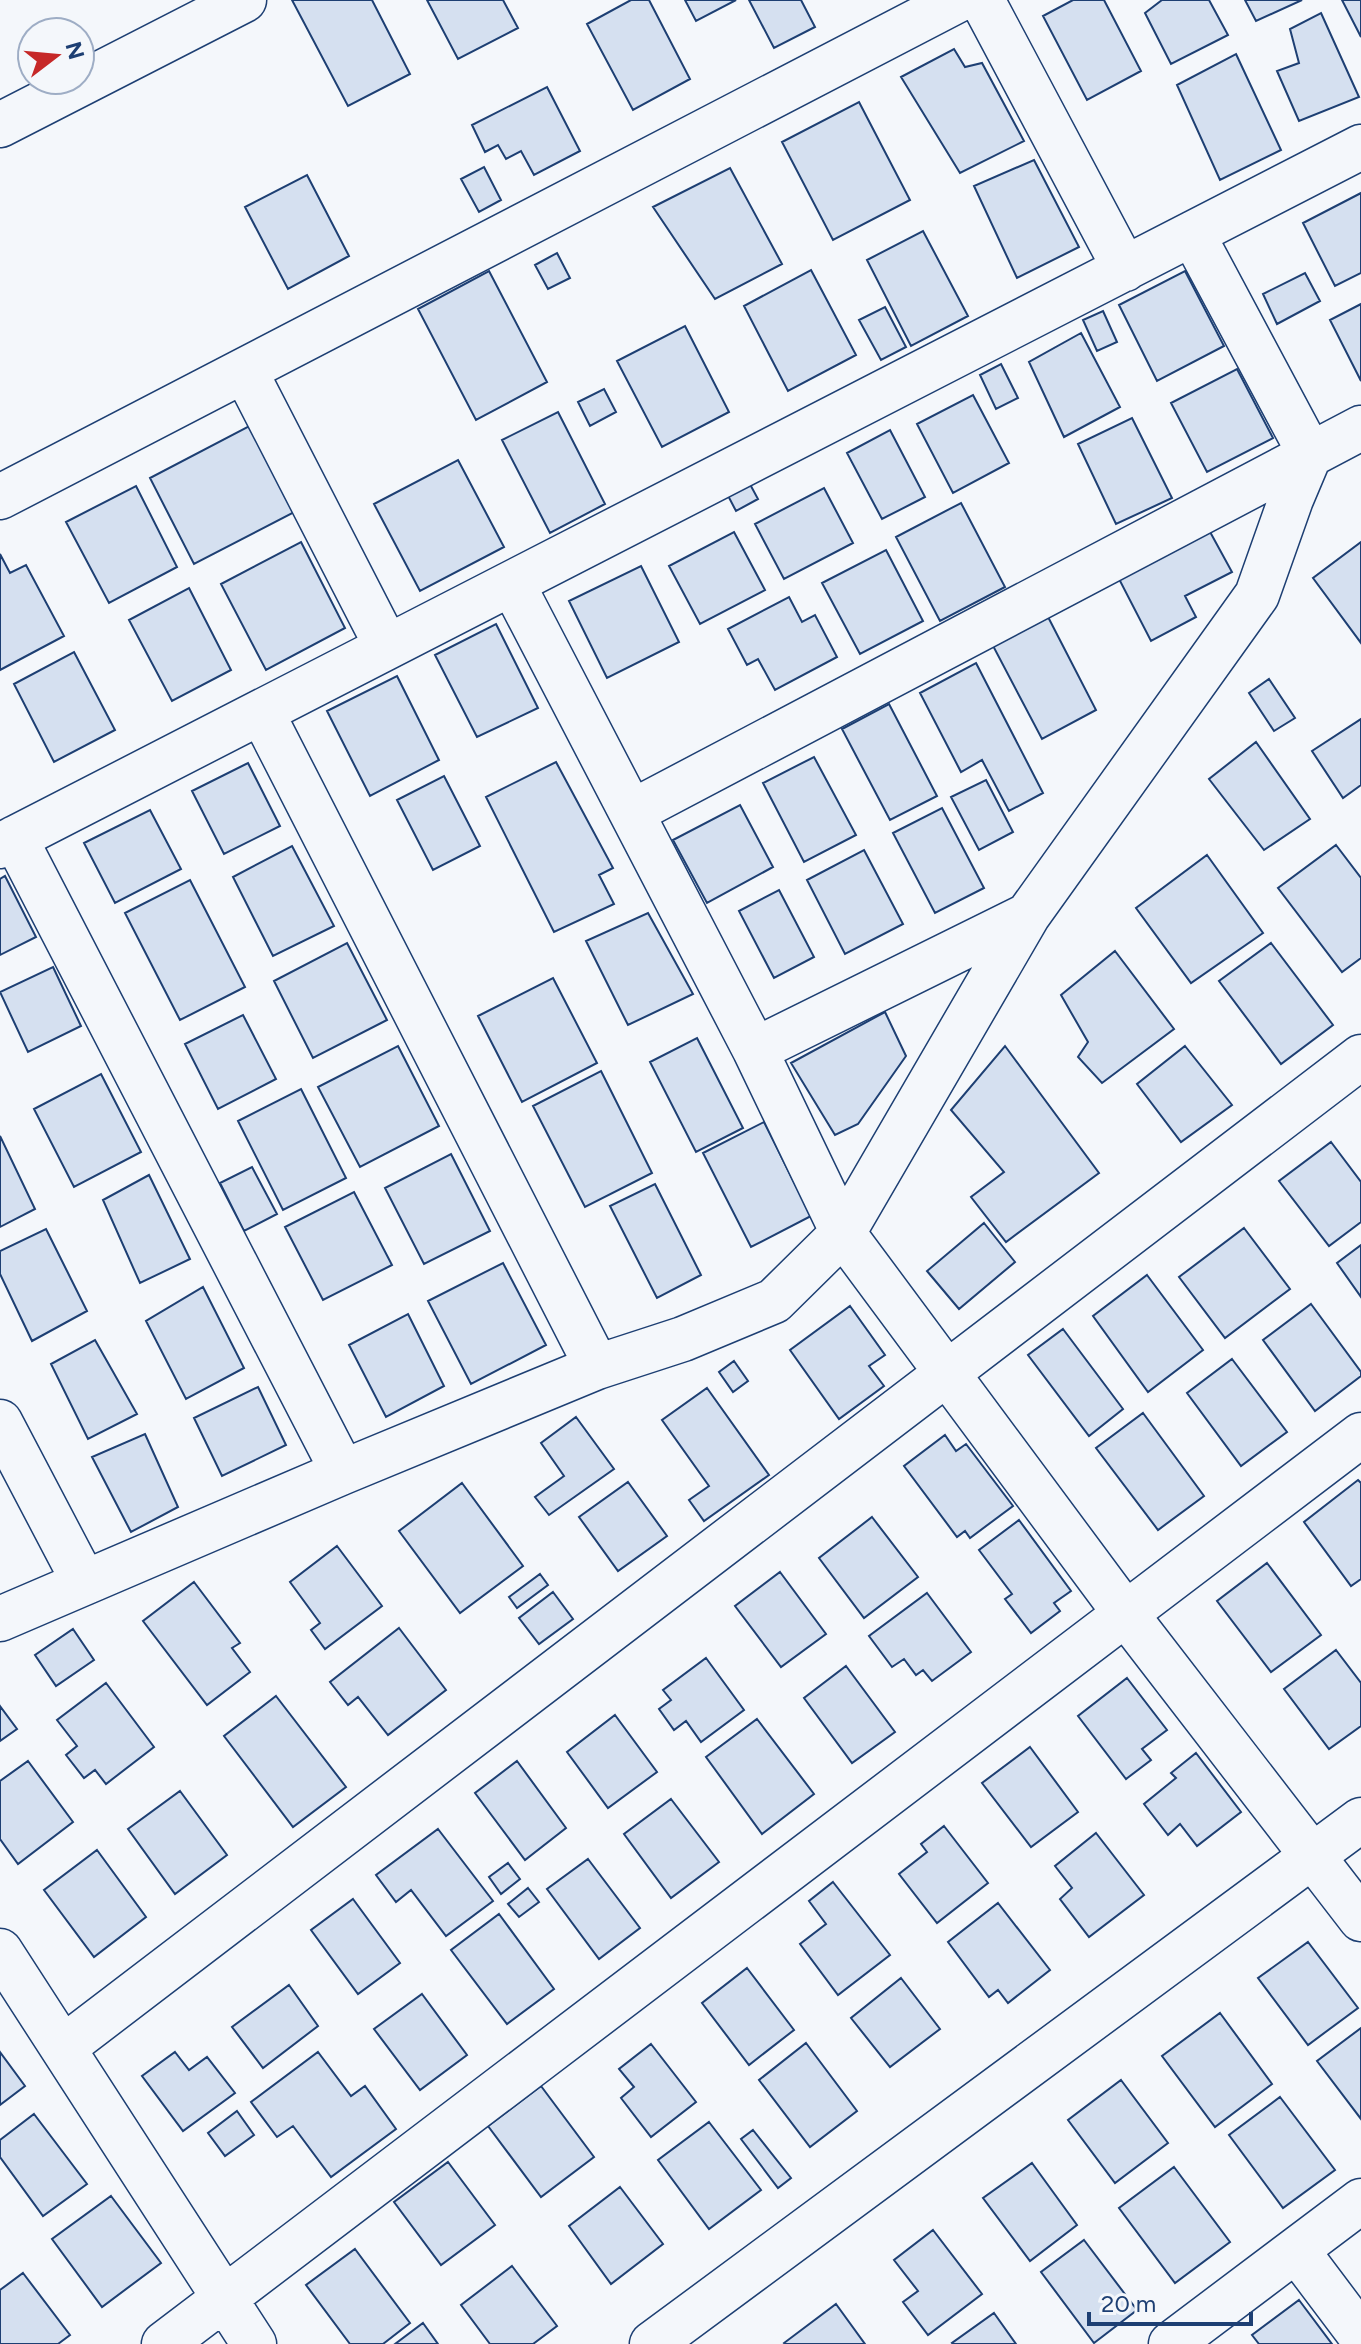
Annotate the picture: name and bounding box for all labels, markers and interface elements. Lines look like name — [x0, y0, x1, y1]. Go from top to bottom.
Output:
north arrow — [16, 16, 96, 96]
text: N — [59, 39, 90, 63]
scale bar — [1089, 2276, 1251, 2326]
text: 20 m — [1101, 2289, 1156, 2318]

